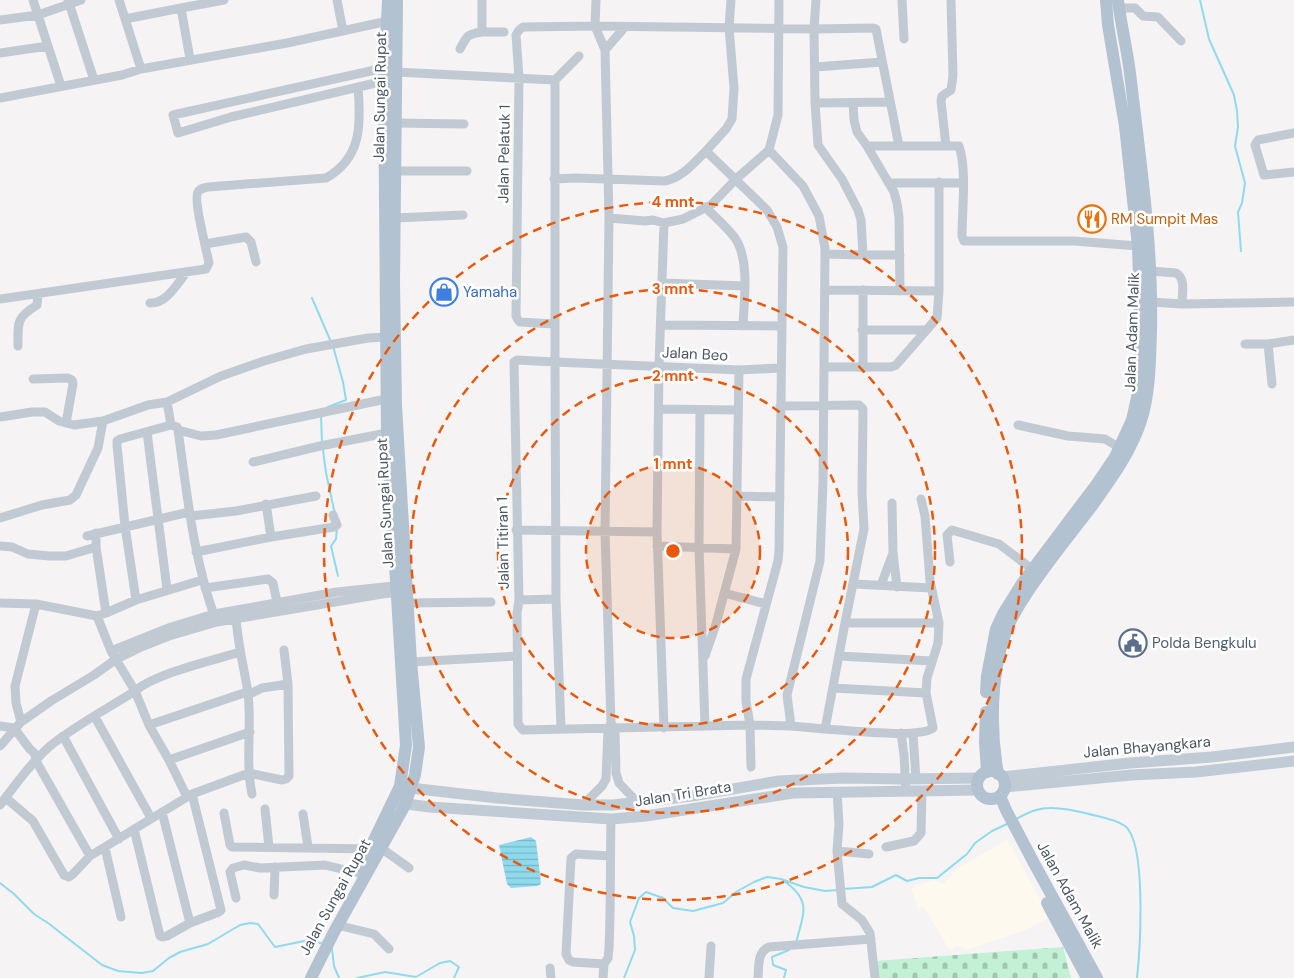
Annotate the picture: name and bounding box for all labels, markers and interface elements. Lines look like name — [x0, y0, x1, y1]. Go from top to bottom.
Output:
street label: Jalan Sungai Rupat — [369, 31, 391, 162]
street label: Jalan Pelatuk 1 — [493, 105, 515, 203]
text: 4 mnt — [651, 192, 695, 212]
restaurant icon: RM Sumpit Mas — [1077, 204, 1107, 234]
place label: RM Sumpit Mas — [1111, 209, 1218, 229]
street label: Jalan Adam Malik — [1120, 271, 1144, 392]
shop icon: Yamaha — [429, 277, 459, 307]
text: 3 mnt — [652, 279, 694, 299]
place label: Yamaha — [463, 282, 517, 302]
street label: Jalan Beo — [661, 342, 729, 366]
text: 2 mnt — [652, 366, 694, 386]
street label: Jalan Sungai Rupat — [372, 437, 398, 569]
text: 1 mnt — [654, 454, 692, 474]
street label: Jalan Titiran 1 — [492, 497, 514, 589]
centre of rings — [664, 542, 682, 560]
public building icon: Polda Bengkulu — [1118, 628, 1148, 658]
place label: Polda Bengkulu — [1152, 633, 1257, 653]
street label: Jalan Bhayangkara — [1082, 731, 1212, 763]
street label: Jalan Tri Brata — [633, 777, 733, 811]
street label: Jalan Sungai Rupat — [295, 835, 375, 959]
street label: Jalan Adam Malik — [1032, 838, 1108, 953]

